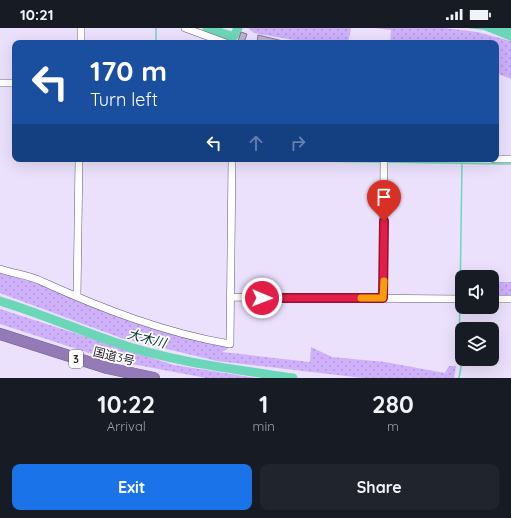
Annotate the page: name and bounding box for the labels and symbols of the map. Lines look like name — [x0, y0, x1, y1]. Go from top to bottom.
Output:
pin — [367, 180, 401, 221]
position arrow — [241, 277, 283, 319]
water label: 大木川 — [126, 325, 170, 351]
street label: 国道3号 — [92, 344, 136, 368]
road number: 3 — [69, 350, 83, 368]

